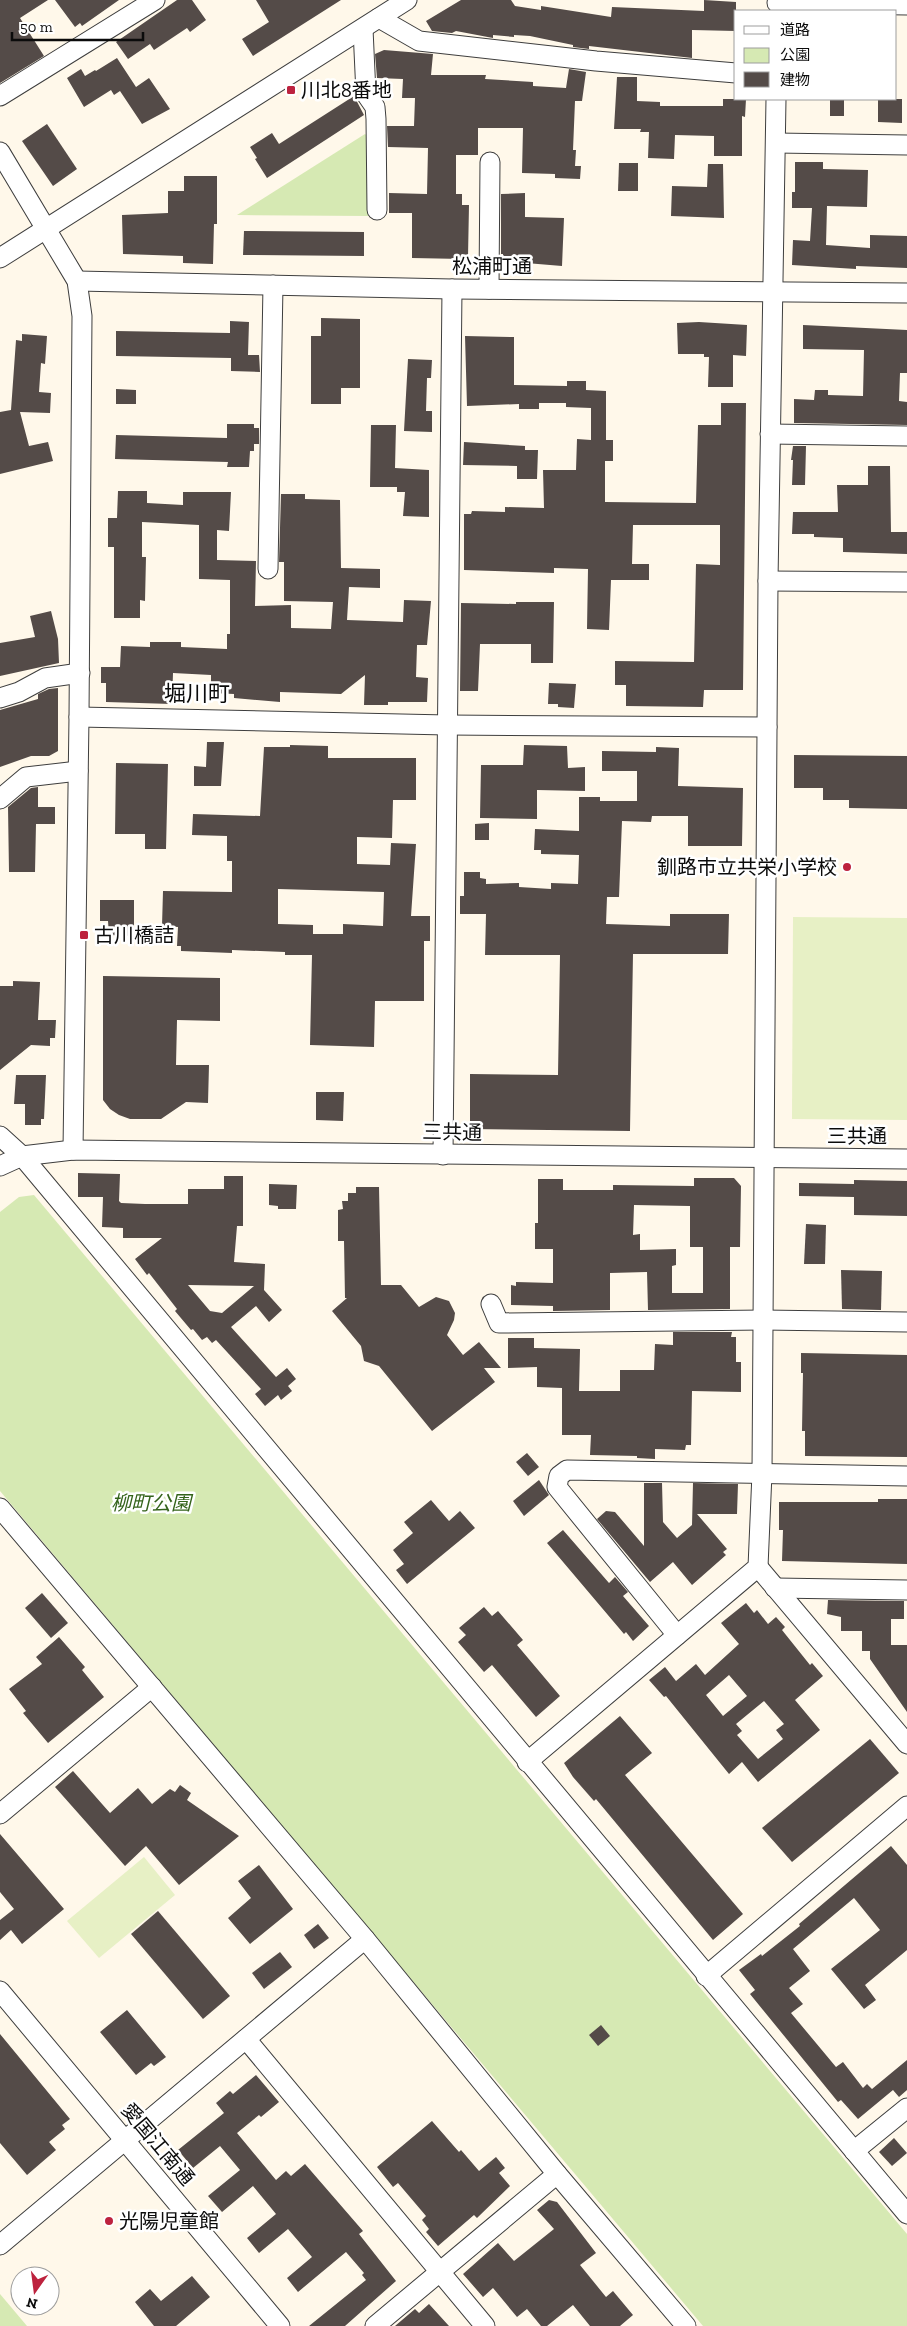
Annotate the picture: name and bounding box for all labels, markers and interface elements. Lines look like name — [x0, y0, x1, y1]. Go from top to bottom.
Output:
scale bar — [12, 10, 144, 42]
legend — [734, 10, 897, 100]
text: 50 m — [20, 18, 53, 36]
text: 道路 — [780, 21, 810, 39]
text: 公園 — [780, 46, 810, 64]
text: 建物 — [780, 71, 810, 89]
place label: 川北8番地 — [301, 78, 392, 102]
marker: 川北8番地 — [285, 84, 297, 96]
street label: 松浦町通 — [452, 254, 532, 278]
district label: 堀川町 — [164, 680, 230, 707]
place label: 釧路市立共栄小学校 — [657, 855, 837, 879]
marker: 釧路市立共栄小学校 — [841, 861, 853, 873]
place label: 古川橋詰 — [94, 923, 174, 947]
marker: 古川橋詰 — [78, 929, 90, 941]
street label: 三共通 — [422, 1119, 482, 1145]
street label: 三共通 — [827, 1124, 887, 1148]
park label: 柳町公園 — [111, 1491, 194, 1515]
street label: 愛国江南通 — [117, 2098, 199, 2190]
place label: 光陽児童館 — [119, 2209, 219, 2233]
marker: 光陽児童館 — [103, 2215, 115, 2227]
north arrow — [10, 2266, 60, 2316]
text: N — [24, 2294, 39, 2313]

